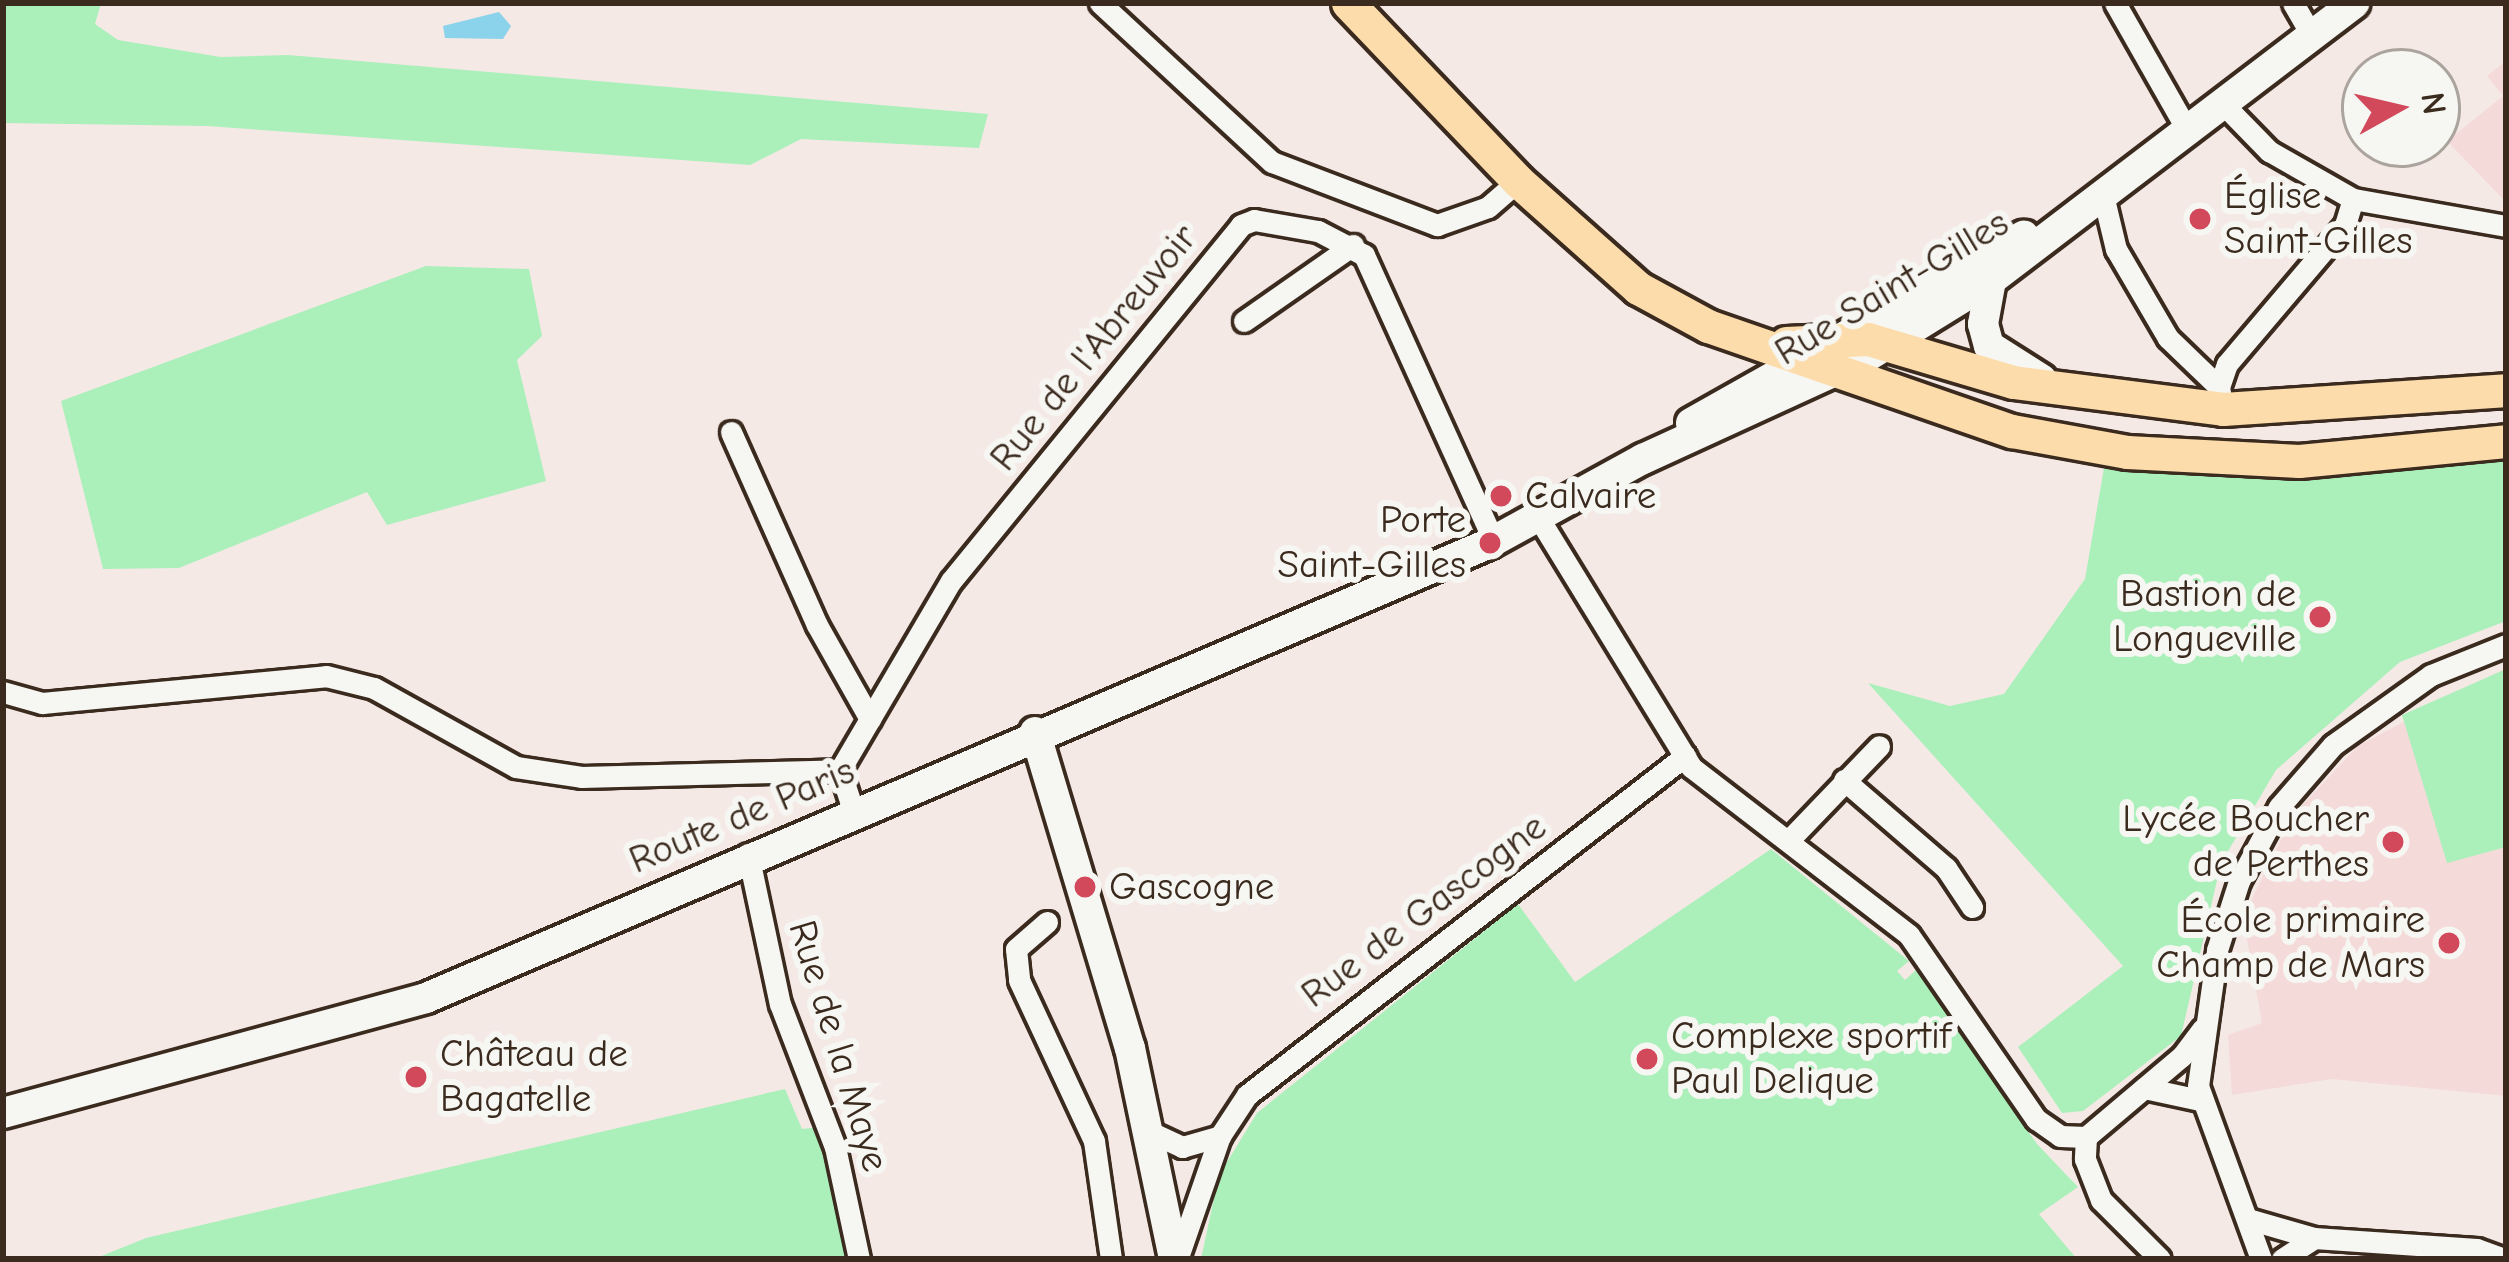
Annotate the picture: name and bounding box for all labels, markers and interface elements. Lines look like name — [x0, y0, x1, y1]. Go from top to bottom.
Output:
north arrow — [2341, 48, 2461, 168]
text: N — [2413, 90, 2454, 117]
place label: Église Saint-Gilles — [2224, 174, 2413, 265]
street label: Rue Saint-Gilles — [1767, 200, 2017, 376]
marker: Église Saint-Gilles — [2187, 206, 2213, 232]
street label: Rue de l'Abreuvoir — [980, 215, 1208, 481]
place label: Calvaire — [1525, 473, 1656, 519]
marker: Calvaire — [1488, 483, 1514, 509]
place label: Porte Saint-Gilles — [1277, 498, 1466, 589]
marker: Porte Saint-Gilles — [1477, 530, 1503, 556]
place label: Bastion de Longueville — [2113, 572, 2296, 663]
marker: Bastion de Longueville — [2307, 604, 2333, 630]
street label: Route de Paris — [622, 748, 862, 884]
place label: Lycée Boucher de Perthes — [2122, 797, 2369, 888]
street label: Rue de Gascogne — [1292, 804, 1556, 1018]
marker: Lycée Boucher de Perthes — [2380, 829, 2406, 855]
place label: Gascogne — [1109, 864, 1274, 910]
marker: Gascogne — [1072, 874, 1098, 900]
place label: École primaire Champ de Mars — [2156, 898, 2425, 989]
street label: Rue de la Maye — [778, 915, 898, 1177]
marker: École primaire Champ de Mars — [2436, 930, 2462, 956]
place label: Complexe sportif Paul Delique — [1671, 1014, 1951, 1105]
place label: Château de Bagatelle — [440, 1032, 628, 1123]
marker: Complexe sportif Paul Delique — [1634, 1046, 1660, 1072]
marker: Château de Bagatelle — [403, 1064, 429, 1090]

